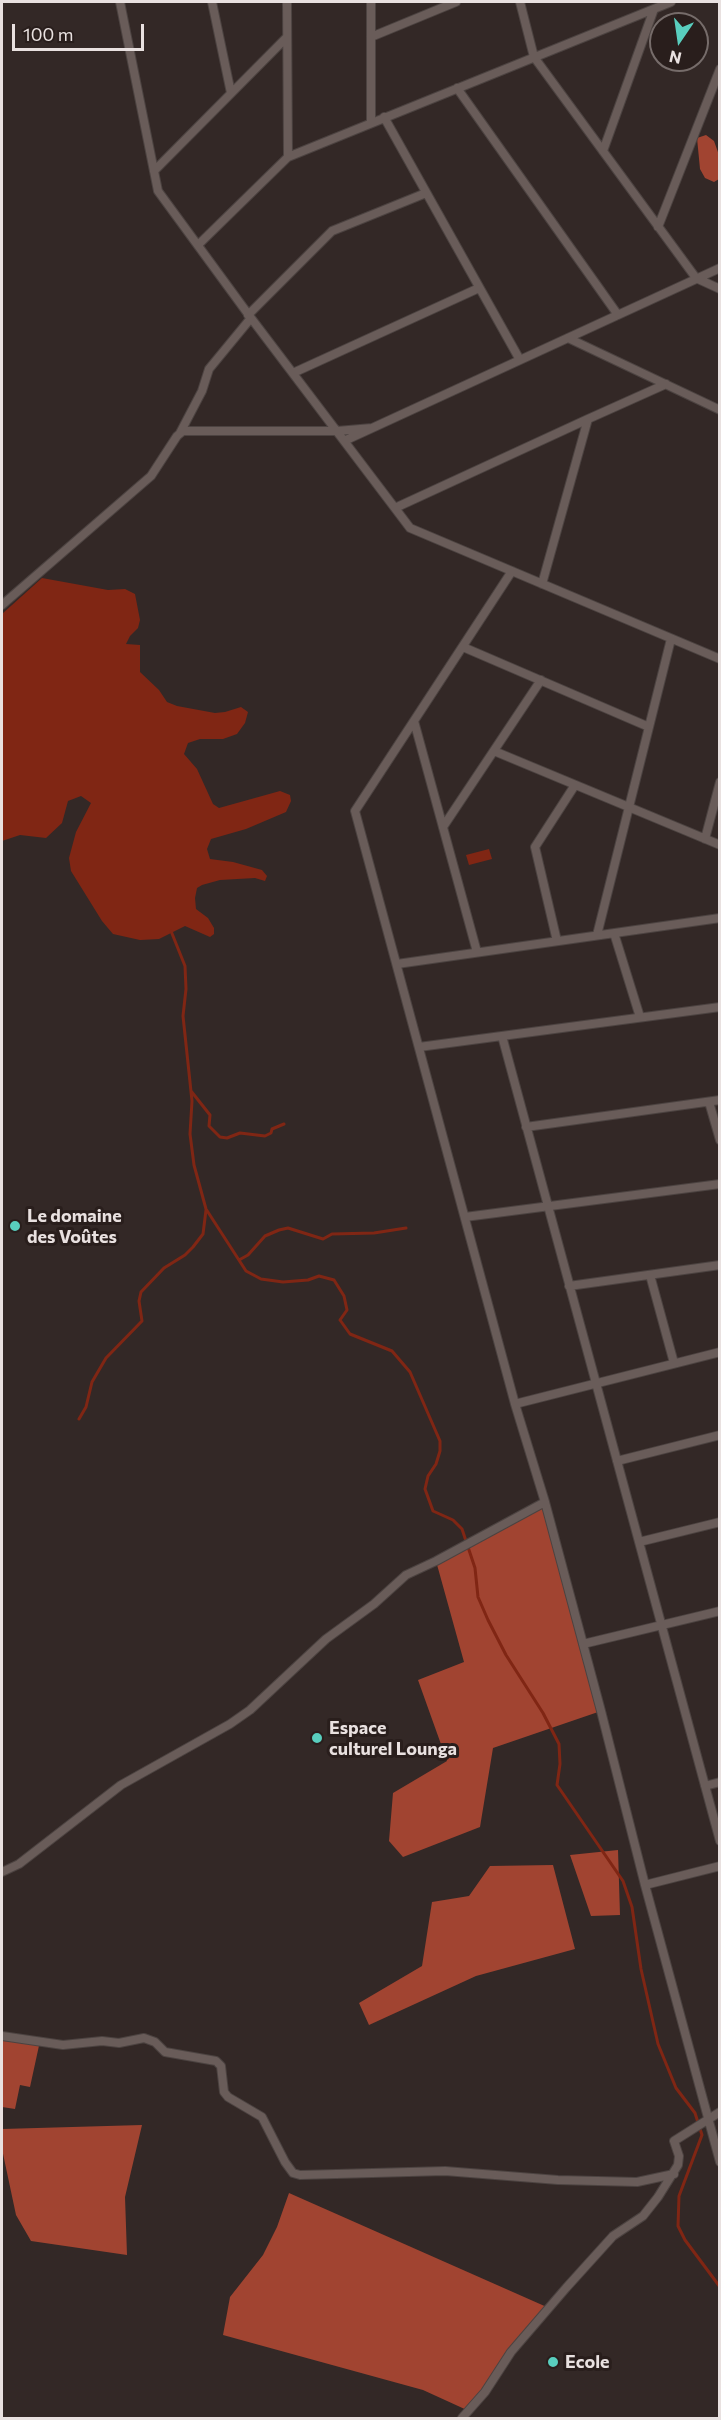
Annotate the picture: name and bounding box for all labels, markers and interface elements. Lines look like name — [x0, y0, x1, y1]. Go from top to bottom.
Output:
scale bar — [15, 12, 147, 50]
north arrow — [649, 12, 709, 72]
text: 100 m — [23, 23, 73, 45]
text: N — [667, 47, 683, 69]
place label: Le domaine des Voûtes — [27, 1205, 122, 1248]
marker: Le domaine des Voûtes — [8, 1219, 22, 1233]
place label: Espace culturel Lounga — [329, 1717, 457, 1760]
marker: Espace culturel Lounga — [310, 1731, 324, 1745]
place label: Ecole — [565, 2351, 610, 2373]
marker: Ecole — [546, 2355, 560, 2369]

